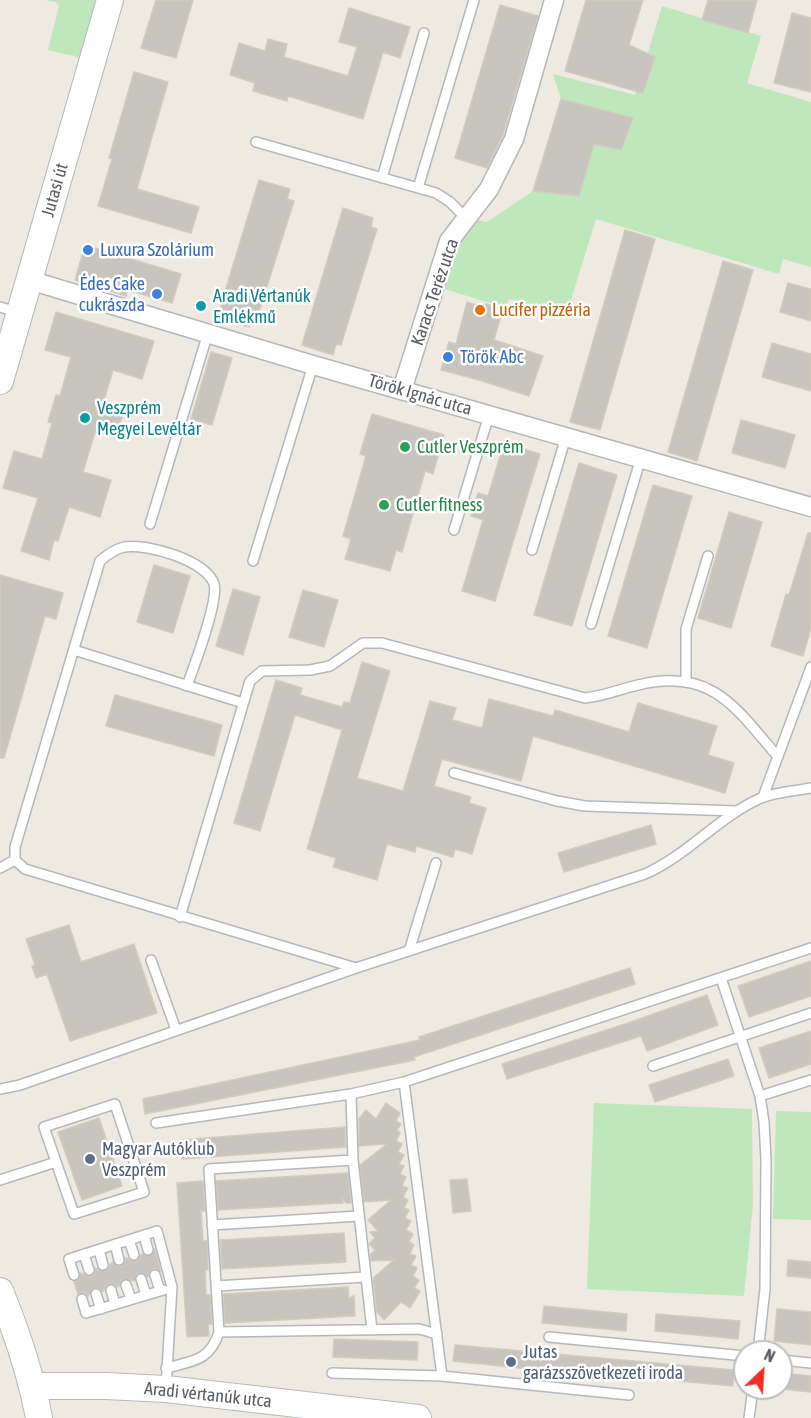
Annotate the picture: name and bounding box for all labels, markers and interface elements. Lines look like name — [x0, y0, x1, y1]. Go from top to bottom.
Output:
street label: Jutasi út — [37, 161, 73, 219]
street label: Karacs Teréz utca — [407, 236, 463, 348]
place label: Luxura Szolárium — [100, 239, 214, 261]
marker: Luxura Szolárium — [81, 243, 95, 257]
place label: Édes Cake cukrászda — [79, 273, 145, 316]
place label: Aradi Vértanúk Emlékmű — [213, 285, 311, 328]
marker: Édes Cake cukrászda — [150, 287, 164, 301]
marker: Aradi Vértanúk Emlékmű — [194, 299, 208, 313]
place label: Lucifer pizzéria — [492, 299, 591, 321]
marker: Lucifer pizzéria — [473, 303, 487, 317]
place label: Török Abc — [460, 346, 523, 368]
marker: Török Abc — [441, 350, 455, 364]
street label: Török Ignác utca — [366, 370, 474, 420]
place label: Veszprém Megyei Levéltár — [97, 397, 201, 440]
marker: Veszprém Megyei Levéltár — [78, 411, 92, 425]
place label: Cutler Veszprém — [417, 436, 524, 458]
marker: Cutler Veszprém — [398, 440, 412, 454]
place label: Cutler fitness — [396, 494, 482, 516]
marker: Cutler fitness — [377, 498, 391, 512]
place label: Magyar Autóklub Veszprém — [102, 1138, 214, 1180]
marker: Magyar Autóklub Veszprém — [83, 1152, 97, 1166]
north arrow — [733, 1340, 793, 1400]
place label: Jutas garázsszövetkezeti iroda — [523, 1341, 683, 1384]
text: N — [762, 1345, 778, 1366]
marker: Jutas garázsszövetkezeti iroda — [504, 1355, 518, 1369]
street label: Aradi vértanúk utca — [143, 1378, 273, 1412]

